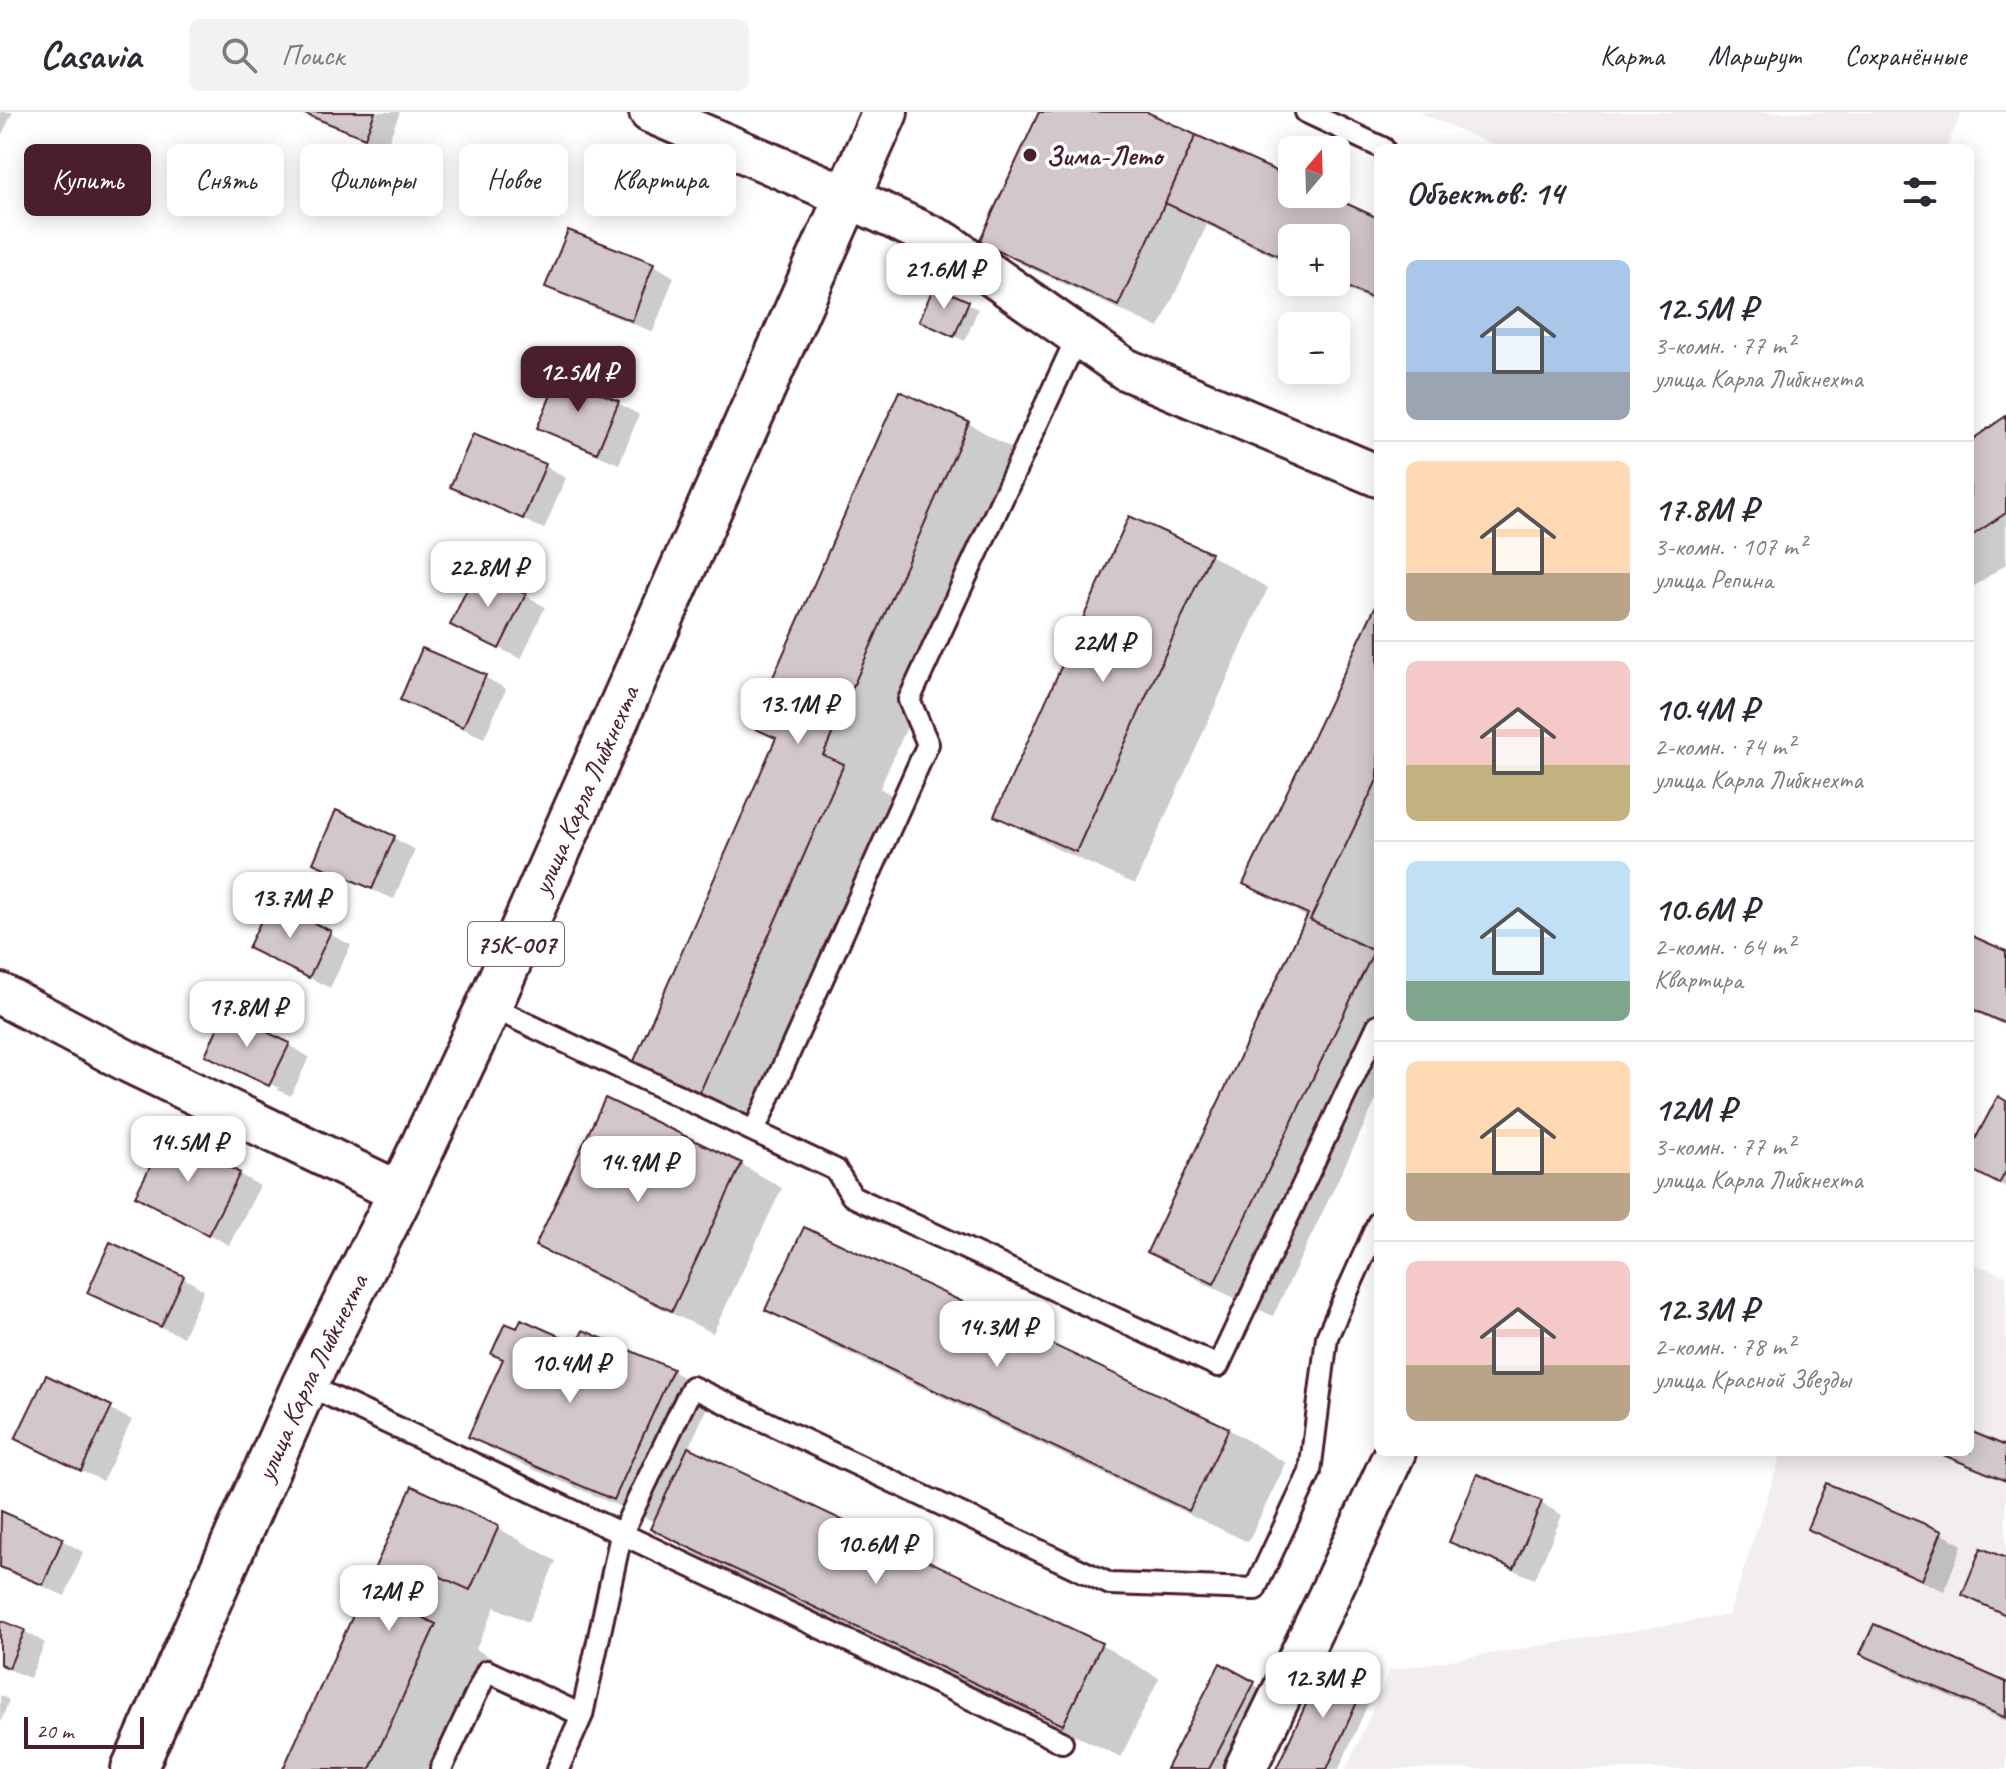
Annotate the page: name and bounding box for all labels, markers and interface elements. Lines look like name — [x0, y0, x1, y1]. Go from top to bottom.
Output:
search box — [189, 19, 749, 91]
text: Casavia — [40, 32, 141, 79]
icon: search — [217, 33, 261, 77]
text: Поиск — [281, 36, 344, 74]
text: Карта — [1600, 38, 1664, 73]
text: Маршрут — [1708, 38, 1800, 73]
text: Сохранённые — [1844, 38, 1966, 73]
north arrow — [1278, 136, 1350, 208]
map controls — [1278, 136, 1350, 384]
place label: Зима-Лето — [1046, 138, 1165, 173]
chip: Купить — [24, 144, 151, 216]
chip: Снять — [167, 144, 284, 216]
chip: Фильтры — [300, 144, 443, 216]
chip: Новое — [459, 144, 568, 216]
chip: Квартира — [584, 144, 736, 216]
marker: Зима-Лето — [1021, 146, 1039, 164]
icon: filters — [1898, 170, 1942, 214]
text: Объектов: 14 — [1406, 171, 1564, 214]
button: + — [1278, 224, 1350, 296]
pin: 21.6M ₽ — [870, 243, 1018, 311]
text: 21.6M ₽ — [904, 252, 984, 285]
text: 12.5M ₽ — [1654, 286, 1757, 329]
icon: home — [1470, 292, 1566, 388]
button: − — [1278, 312, 1350, 384]
text: 3-комн. · 77 m² — [1654, 329, 1794, 362]
pin: 12.5M ₽ — [504, 346, 652, 414]
text: 12.5M ₽ — [539, 355, 617, 388]
text: улица Карла Либкнехта — [1654, 362, 1863, 395]
text: 17.8M ₽ — [1654, 487, 1757, 530]
icon: home — [1470, 493, 1566, 589]
text: 3-комн. · 107 m² — [1654, 530, 1806, 563]
pin: 22.8M ₽ — [414, 541, 562, 609]
text: 22.8M ₽ — [449, 550, 527, 583]
text: улица Репина — [1654, 563, 1773, 596]
pin: 22M ₽ — [1047, 616, 1159, 684]
text: 22M ₽ — [1072, 625, 1134, 658]
pin: 13.1M ₽ — [724, 678, 872, 746]
street label: улица Карла Либкнехта — [523, 679, 647, 902]
text: 13.1M ₽ — [759, 687, 837, 720]
text: 10.4M ₽ — [1654, 687, 1757, 730]
icon: home — [1470, 693, 1566, 789]
text: 2-комн. · 74 m² — [1654, 730, 1794, 763]
text: улица Карла Либкнехта — [1654, 763, 1863, 796]
pin: 13.7M ₽ — [216, 872, 364, 940]
text: 13.7M ₽ — [251, 881, 329, 914]
text: 10.6M ₽ — [1654, 887, 1758, 930]
icon: home — [1470, 893, 1566, 989]
road number: 75К-007 — [468, 922, 564, 966]
text: 2-комн. · 64 m² — [1654, 930, 1794, 963]
text: Квартира — [1654, 963, 1743, 996]
pin: 17.8M ₽ — [173, 981, 321, 1049]
text: 17.8M ₽ — [208, 990, 286, 1023]
text: 12M ₽ — [1654, 1087, 1735, 1130]
icon: home — [1470, 1093, 1566, 1189]
pin: 14.5M ₽ — [114, 1116, 262, 1184]
text: 14.5M ₽ — [149, 1125, 227, 1158]
text: 3-комн. · 77 m² — [1654, 1130, 1794, 1163]
pin: 14.9M ₽ — [564, 1136, 712, 1204]
text: 14.9M ₽ — [599, 1145, 677, 1178]
text: улица Карла Либкнехта — [1654, 1163, 1863, 1196]
street label: улица Карла Либкнехта — [247, 1267, 376, 1488]
text: 12.3M ₽ — [1654, 1287, 1757, 1330]
icon: home — [1470, 1293, 1566, 1389]
pin: 14.3M ₽ — [923, 1301, 1071, 1369]
text: 14.3M ₽ — [958, 1310, 1036, 1343]
text: 2-комн. · 78 m² — [1654, 1330, 1794, 1363]
pin: 10.4M ₽ — [496, 1337, 644, 1405]
text: 10.4M ₽ — [531, 1346, 609, 1379]
text: улица Красной Звезды — [1654, 1363, 1851, 1396]
pin: 10.6M ₽ — [802, 1518, 950, 1586]
text: 10.6M ₽ — [836, 1527, 916, 1560]
pin: 12M ₽ — [333, 1565, 445, 1633]
text: 12M ₽ — [358, 1574, 420, 1607]
pin: 12.3M ₽ — [1249, 1652, 1397, 1720]
text: 12.3M ₽ — [1284, 1661, 1362, 1694]
scale bar — [24, 1713, 144, 1749]
text: 20 m — [36, 1717, 73, 1745]

